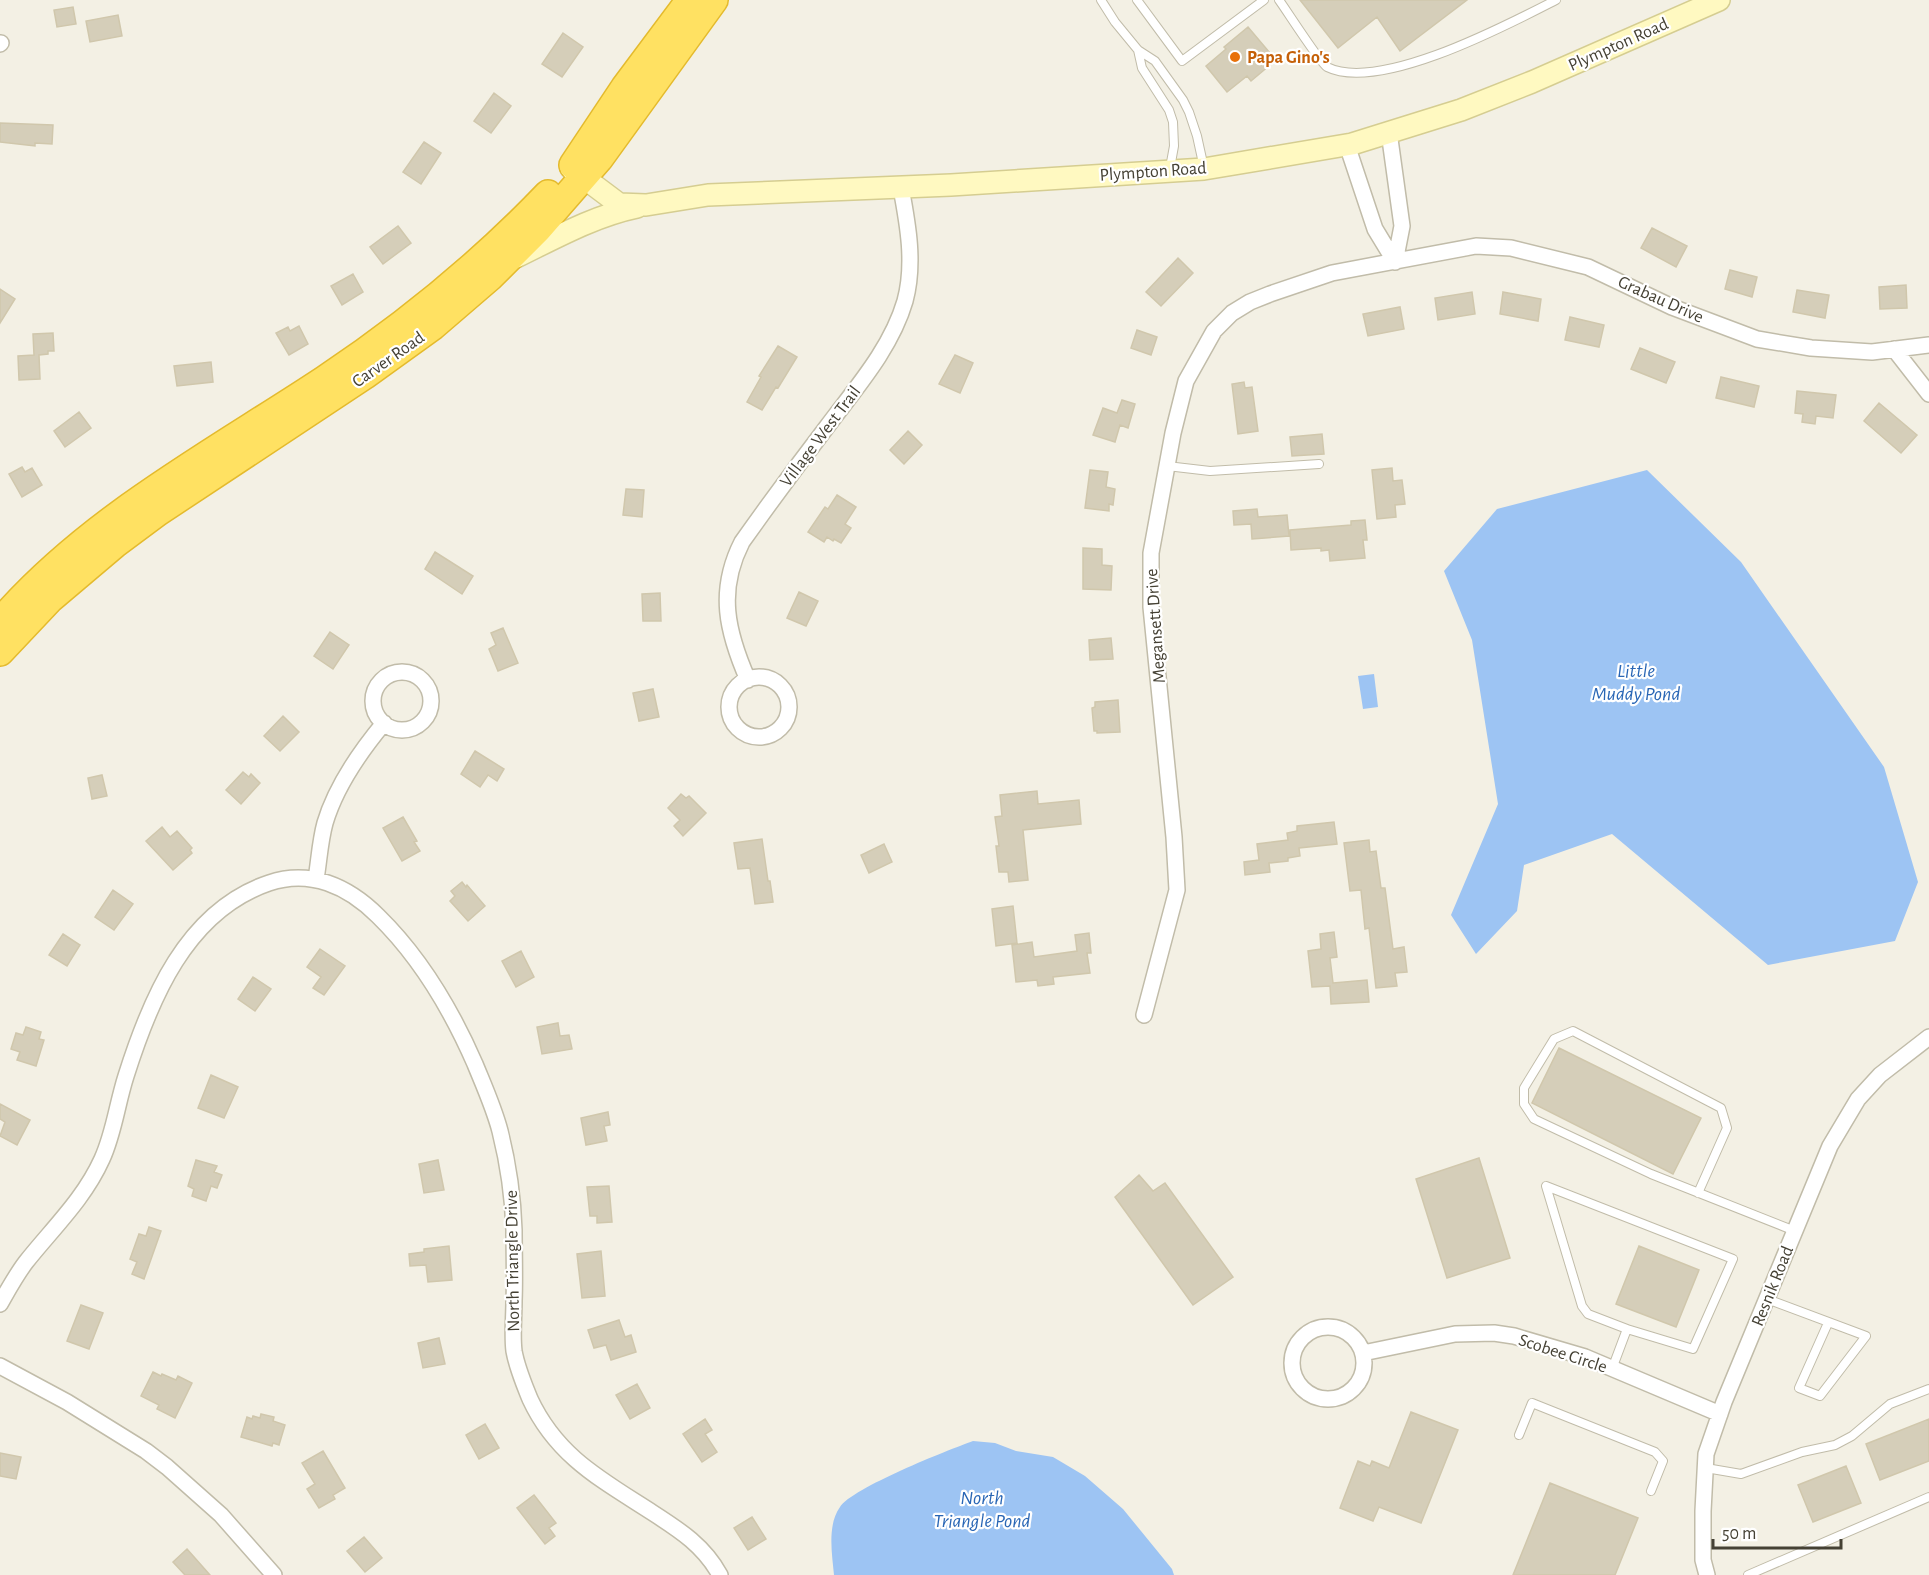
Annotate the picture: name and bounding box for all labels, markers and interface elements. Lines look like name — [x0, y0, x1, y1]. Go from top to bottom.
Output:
street label: Plympton Road — [1566, 15, 1671, 75]
place label: Papa Gino's — [1247, 49, 1330, 67]
marker: Papa Gino's — [1228, 50, 1242, 64]
street label: Plympton Road — [1099, 159, 1207, 185]
street label: Grabau Drive — [1615, 273, 1706, 327]
street label: Carver Road — [349, 328, 428, 391]
street label: Village West Trail — [777, 383, 864, 490]
street label: Megansett Drive — [1143, 568, 1169, 684]
water label: Little Muddy Pond — [1592, 661, 1680, 704]
street label: North Triangle Drive — [503, 1190, 523, 1332]
street label: Resnik Road — [1749, 1244, 1797, 1329]
street label: Scobee Circle — [1516, 1331, 1609, 1377]
water label: North Triangle Pond — [934, 1488, 1031, 1531]
scale bar — [1713, 1512, 1840, 1550]
text: 50 m — [1722, 1525, 1756, 1543]

